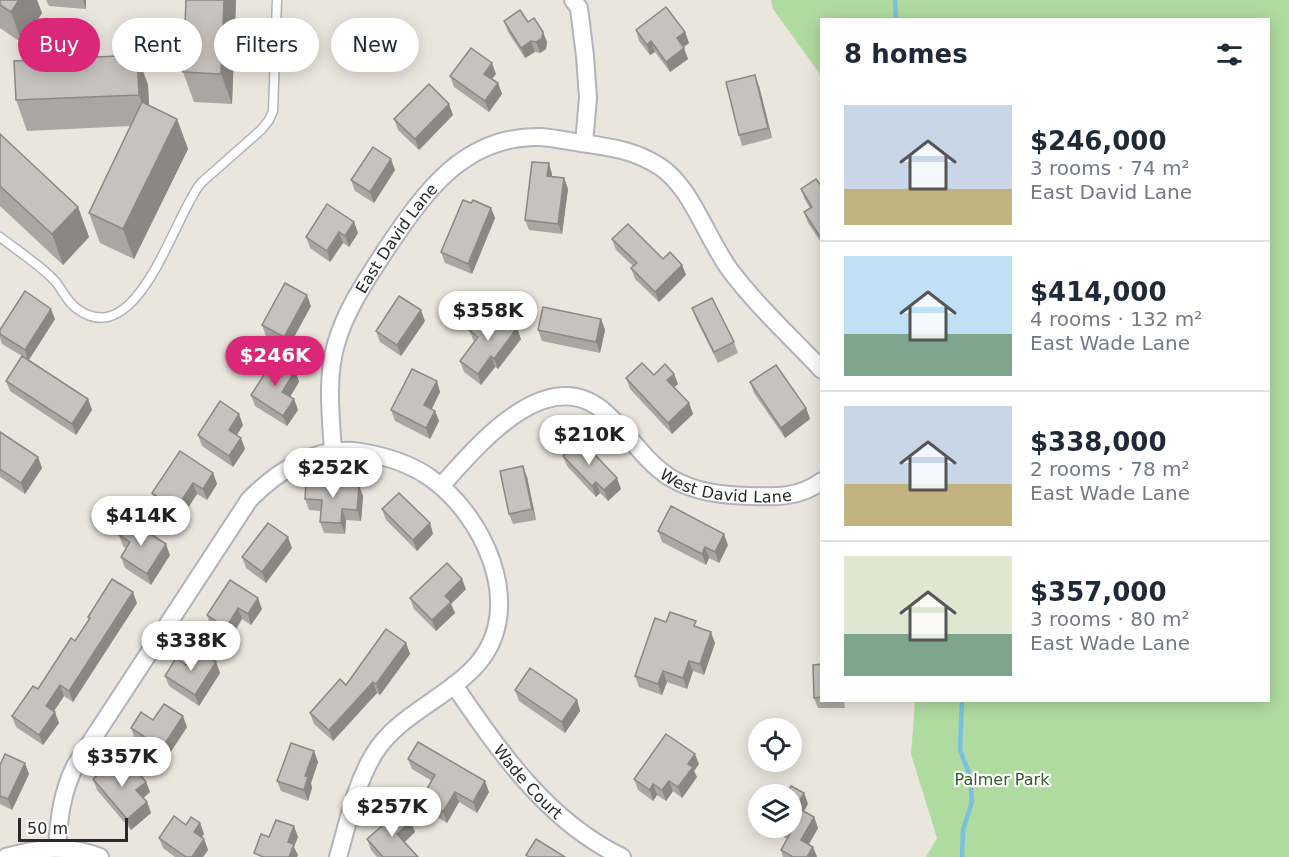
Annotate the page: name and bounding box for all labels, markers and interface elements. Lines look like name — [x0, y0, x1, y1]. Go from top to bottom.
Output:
chip: Buy — [18, 18, 100, 72]
chip: Rent — [112, 18, 202, 72]
chip: Filters — [214, 18, 319, 72]
chip: New — [331, 18, 419, 72]
icon: filters — [1213, 38, 1246, 71]
text: 8 homes — [844, 39, 968, 69]
text: $246,000 — [1030, 126, 1167, 156]
icon: home — [892, 129, 964, 201]
text: 3 rooms · 74 m² — [1030, 156, 1190, 180]
street label: East David Lane — [352, 180, 441, 297]
text: East David Lane — [1030, 180, 1192, 204]
text: $414,000 — [1030, 277, 1167, 307]
icon: home — [892, 280, 964, 352]
pin: $358K — [446, 291, 530, 342]
text: $358K — [452, 298, 524, 322]
text: 4 rooms · 132 m² — [1030, 307, 1202, 331]
text: East Wade Lane — [1030, 331, 1190, 355]
pin: $246K — [233, 336, 317, 387]
text: $246K — [239, 343, 311, 367]
pin: $210K — [547, 415, 631, 466]
text: $210K — [553, 422, 625, 446]
text: $338,000 — [1030, 427, 1167, 457]
icon: home — [892, 430, 964, 502]
pin: $252K — [291, 448, 375, 499]
text: $252K — [297, 455, 369, 479]
text: 2 rooms · 78 m² — [1030, 457, 1190, 481]
street label: West David Lane — [656, 465, 793, 506]
text: East Wade Lane — [1030, 481, 1190, 505]
pin: $414K — [99, 496, 183, 547]
text: $414K — [105, 503, 177, 527]
text: $357,000 — [1030, 577, 1167, 607]
icon: home — [892, 580, 964, 652]
text: 3 rooms · 80 m² — [1030, 607, 1190, 631]
pin: $338K — [149, 621, 233, 672]
text: $338K — [155, 628, 227, 652]
text: East Wade Lane — [1030, 631, 1190, 655]
map controls — [748, 718, 802, 838]
button: locate — [748, 718, 802, 772]
pin: $357K — [80, 737, 164, 788]
street label: Wade Court — [490, 741, 566, 823]
text: $357K — [86, 744, 158, 768]
park label: Palmer Park — [955, 770, 1050, 789]
button: layers — [748, 784, 802, 838]
pin: $257K — [350, 787, 434, 838]
text: $257K — [356, 794, 428, 818]
scale bar — [18, 815, 128, 842]
text: 50 m — [27, 819, 68, 838]

